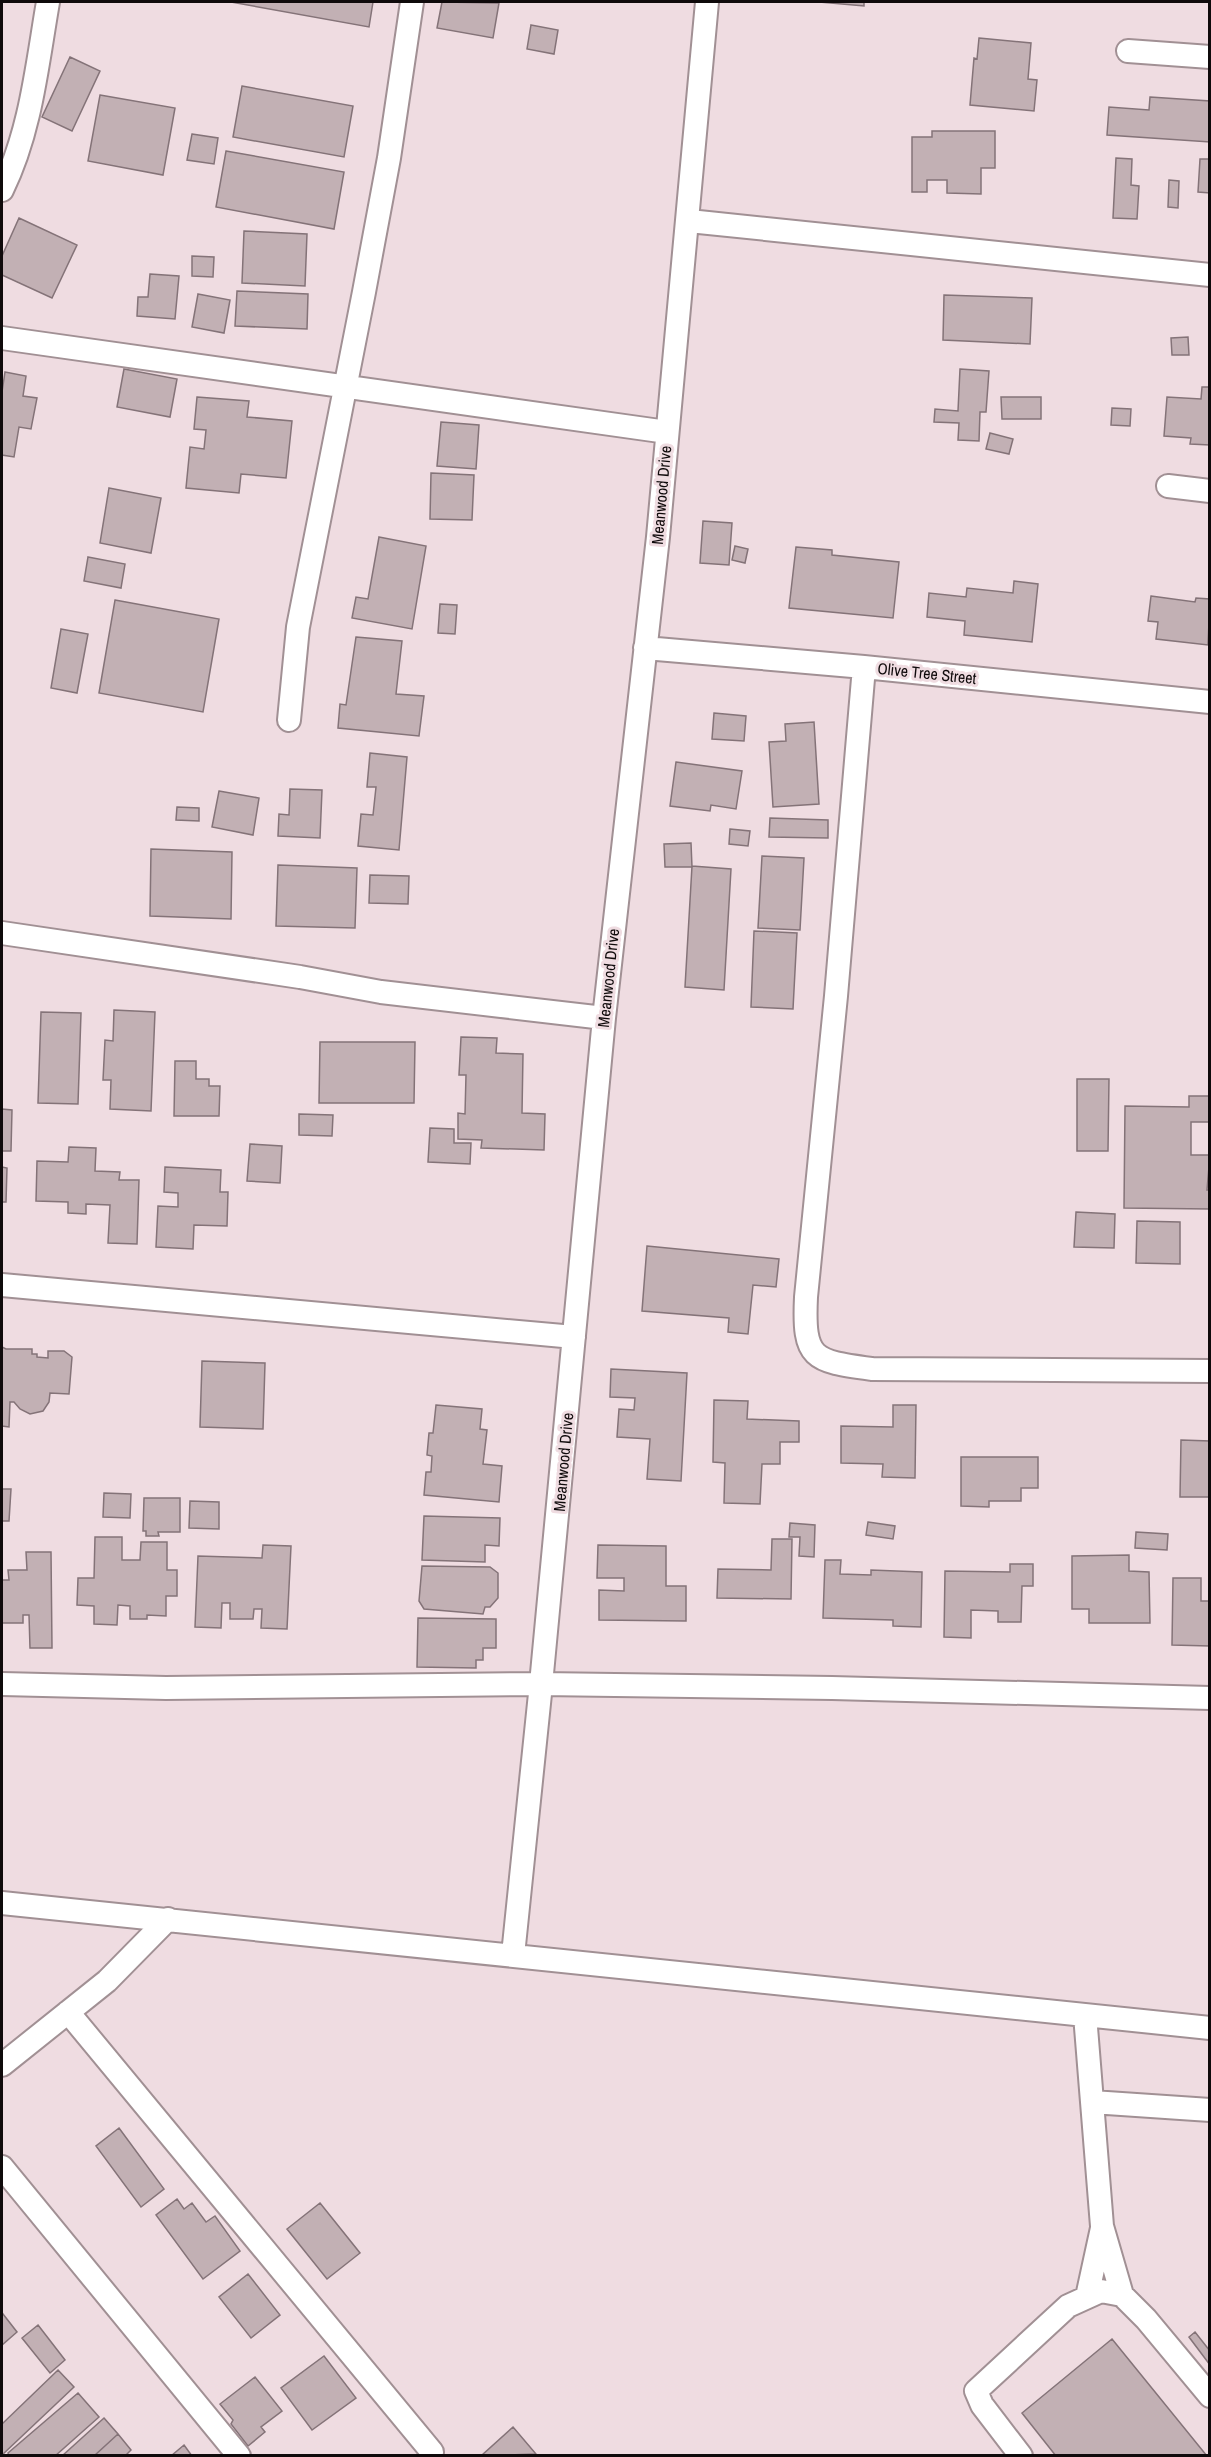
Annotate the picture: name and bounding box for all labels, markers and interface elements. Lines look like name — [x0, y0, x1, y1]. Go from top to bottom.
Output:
street label: Meanwood Drive — [646, 445, 676, 545]
street label: Olive Tree Street — [877, 657, 978, 689]
street label: Meanwood Drive — [592, 928, 624, 1028]
street label: Meanwood Drive — [548, 1412, 578, 1512]

